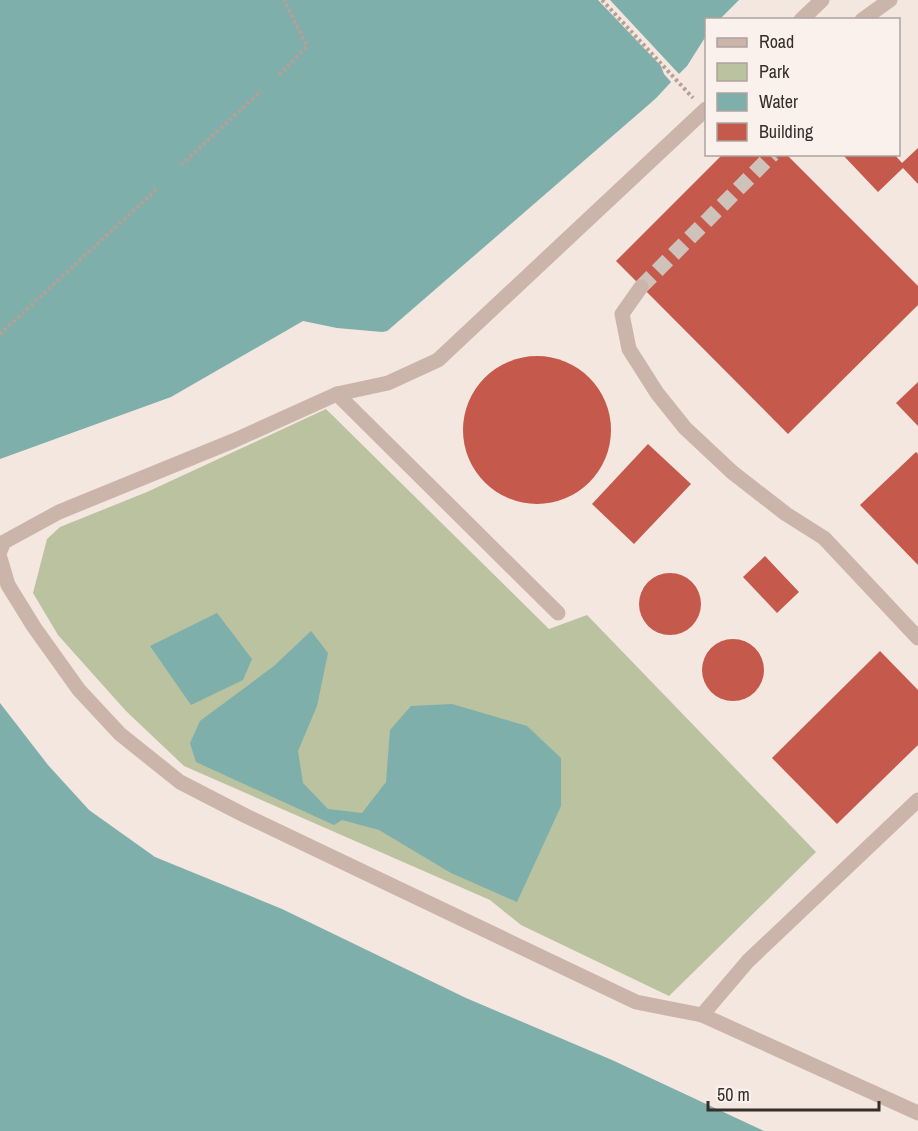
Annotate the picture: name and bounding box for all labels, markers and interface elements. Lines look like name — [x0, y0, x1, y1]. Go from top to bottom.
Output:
legend — [705, 18, 900, 156]
text: Road — [759, 29, 794, 54]
text: Park — [759, 59, 790, 84]
text: Water — [759, 89, 798, 114]
text: Building — [759, 119, 814, 144]
scale bar — [708, 1074, 879, 1112]
text: 50 m — [717, 1082, 750, 1107]

